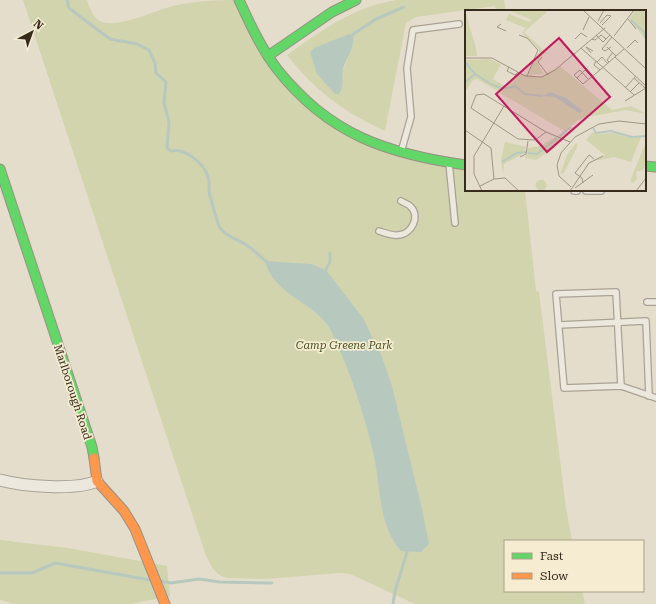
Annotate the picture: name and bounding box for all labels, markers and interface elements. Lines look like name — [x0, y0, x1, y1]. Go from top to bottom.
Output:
inset map — [465, 10, 646, 191]
north arrow — [12, 12, 52, 52]
text: N — [31, 17, 46, 33]
park label: Camp Greene Park — [296, 339, 392, 352]
street label: Marlborough Road — [51, 343, 94, 441]
legend — [504, 540, 644, 592]
text: Fast — [540, 549, 564, 563]
text: Slow — [540, 569, 568, 583]

